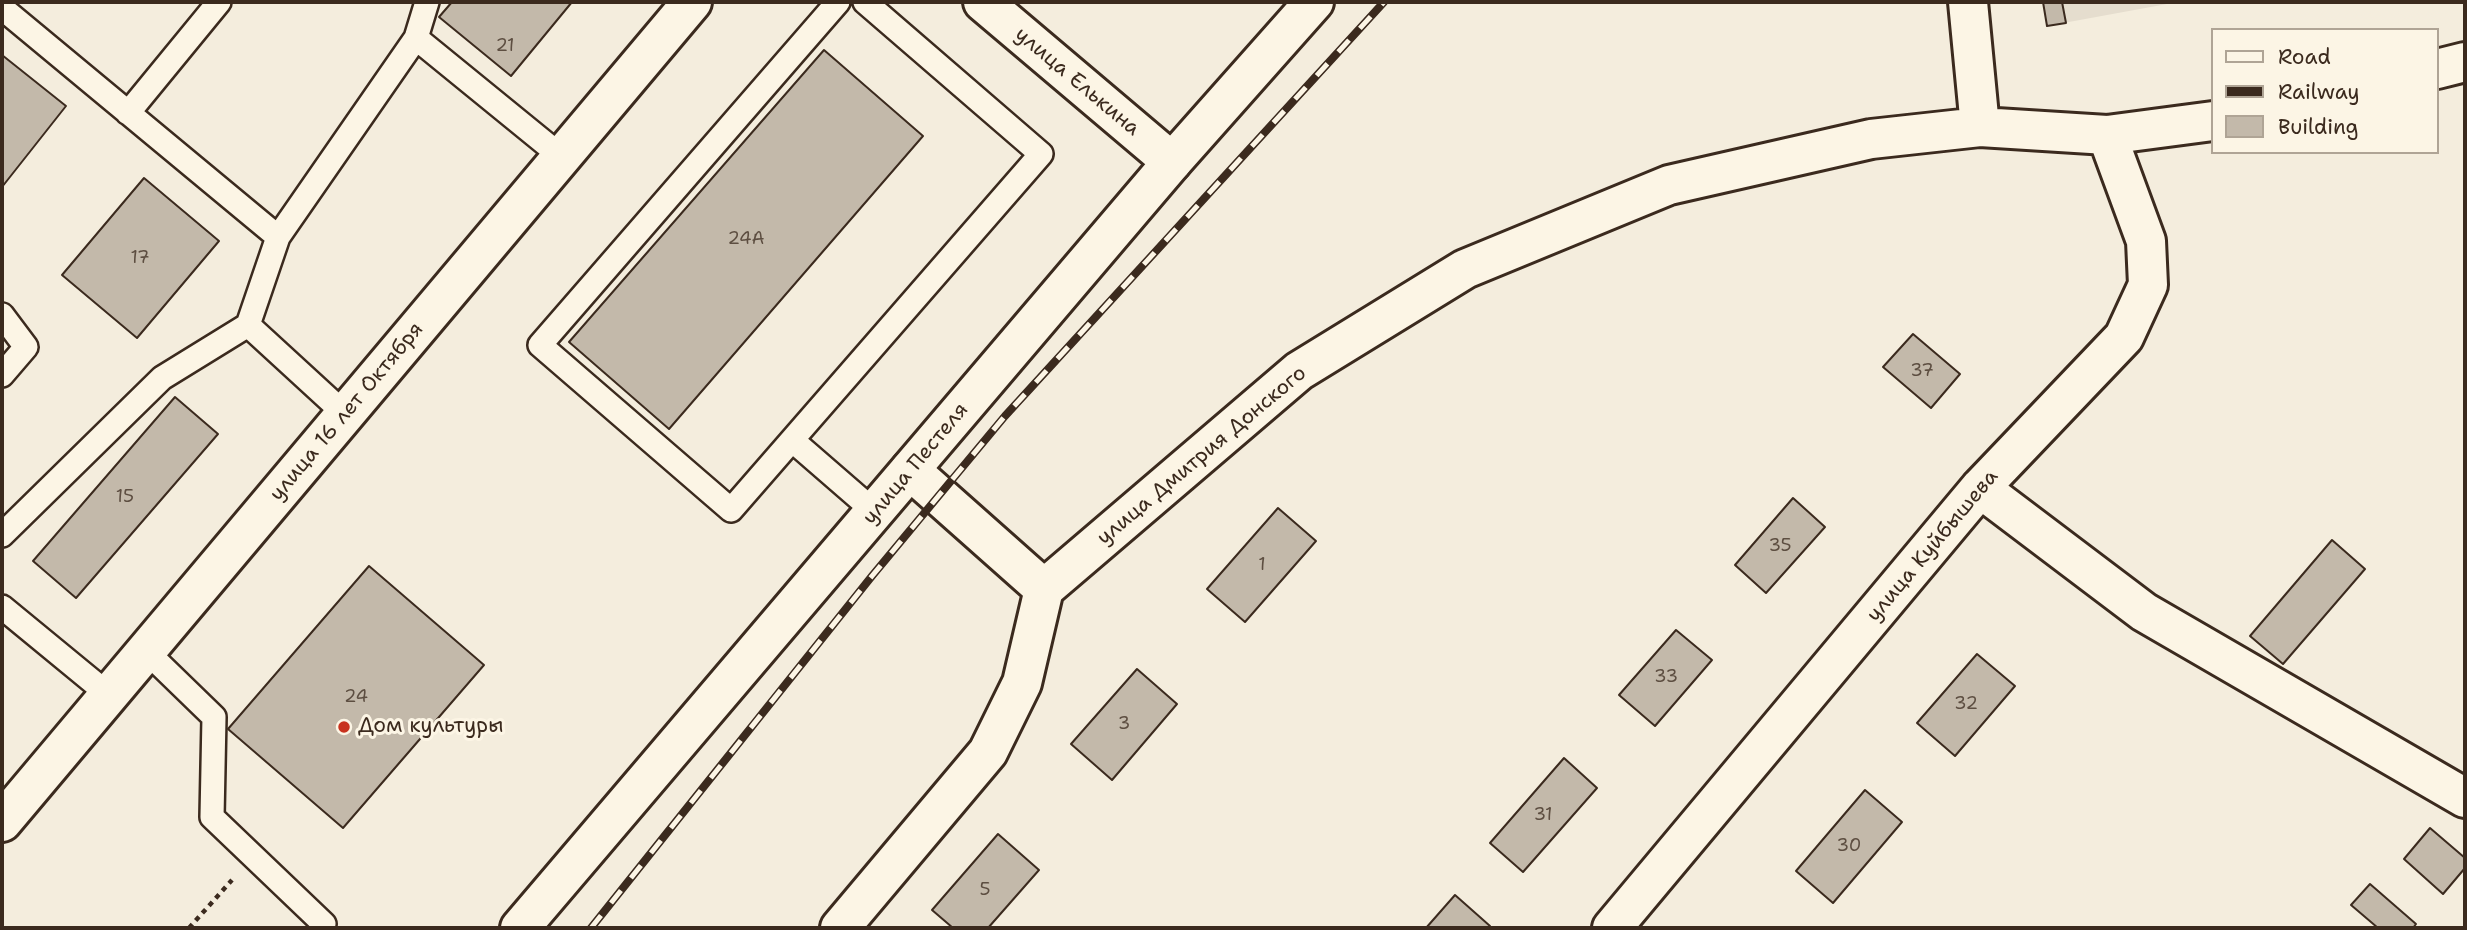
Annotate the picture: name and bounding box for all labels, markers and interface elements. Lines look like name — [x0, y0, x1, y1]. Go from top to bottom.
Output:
street label: улица Елькина — [1009, 22, 1145, 142]
legend — [2212, 28, 2439, 154]
house number: 21 — [495, 35, 515, 57]
text: Road — [2278, 43, 2331, 71]
text: Railway — [2278, 78, 2360, 106]
text: Building — [2278, 113, 2358, 141]
house number: 24А — [727, 228, 765, 250]
house number: 17 — [130, 247, 150, 269]
street label: улица 16 лет Октября — [265, 317, 429, 507]
house number: 37 — [1910, 360, 1934, 382]
street label: улица Дмитрия Донского — [1092, 361, 1312, 551]
street label: улица Пестеля — [858, 398, 974, 530]
street label: улица Куйбышева — [1862, 465, 2004, 627]
house number: 15 — [116, 486, 134, 508]
house number: 35 — [1768, 535, 1792, 557]
house number: 1 — [1258, 554, 1266, 576]
house number: 33 — [1654, 666, 1678, 688]
house number: 24 — [344, 686, 368, 708]
house number: 32 — [1954, 693, 1978, 715]
house number: 3 — [1118, 713, 1130, 735]
place label: Дом культуры — [358, 714, 503, 740]
marker: Дом культуры — [336, 719, 352, 735]
house number: 31 — [1533, 804, 1553, 826]
house number: 30 — [1837, 835, 1861, 857]
house number: 5 — [979, 879, 991, 901]

